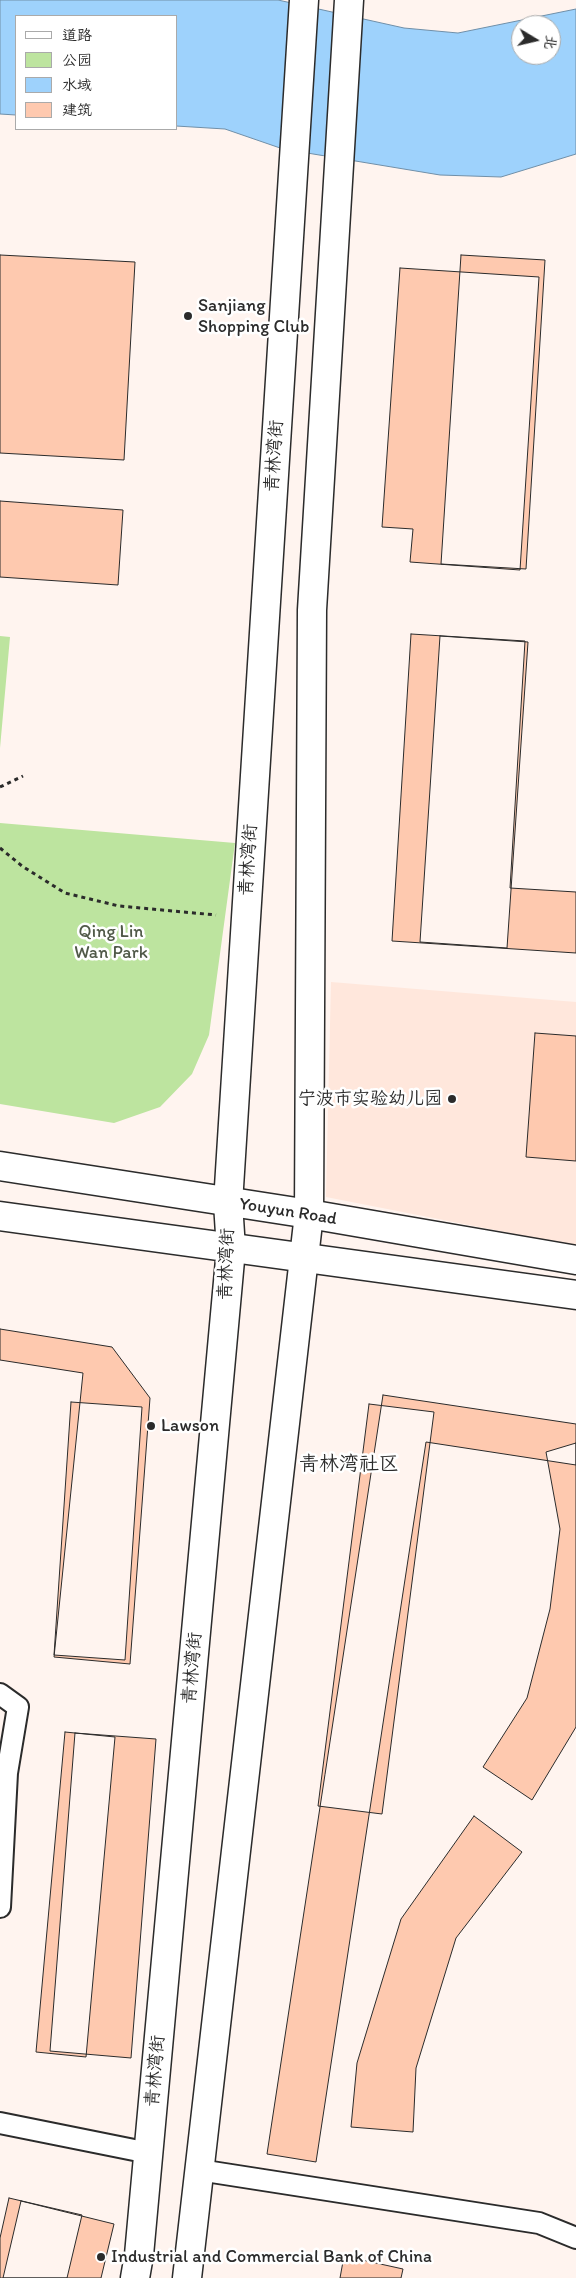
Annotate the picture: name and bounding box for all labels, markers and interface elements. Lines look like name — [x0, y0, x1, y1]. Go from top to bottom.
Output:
legend — [15, 15, 178, 130]
north arrow — [511, 15, 561, 65]
text: 道路 — [62, 26, 92, 44]
text: 北 — [541, 34, 560, 51]
text: 公园 — [62, 51, 92, 69]
text: 水域 — [62, 76, 92, 94]
text: 建筑 — [62, 101, 92, 119]
place label: Sanjiang Shopping Club — [198, 295, 309, 338]
marker: Sanjiang Shopping Club — [182, 310, 194, 322]
street label: 青林湾街 — [262, 419, 288, 493]
street label: 青林湾街 — [236, 823, 262, 897]
park label: Qing Lin Wan Park — [74, 921, 148, 964]
place label: 宁波市实验幼儿园 — [298, 1088, 442, 1110]
marker: 宁波市实验幼儿园 — [446, 1093, 458, 1105]
street label: Youyun Road — [237, 1194, 339, 1230]
street label: 青林湾街 — [215, 1228, 239, 1300]
place label: Lawson — [161, 1415, 219, 1437]
marker: Lawson — [145, 1420, 157, 1432]
district label: 青林湾社区 — [299, 1453, 399, 1477]
street label: 青林湾街 — [179, 1631, 207, 1705]
street label: 青林湾街 — [142, 2034, 170, 2108]
place label: Industrial and Commercial Bank of China — [111, 2246, 432, 2268]
marker: Industrial and Commercial Bank of China — [95, 2251, 107, 2263]

